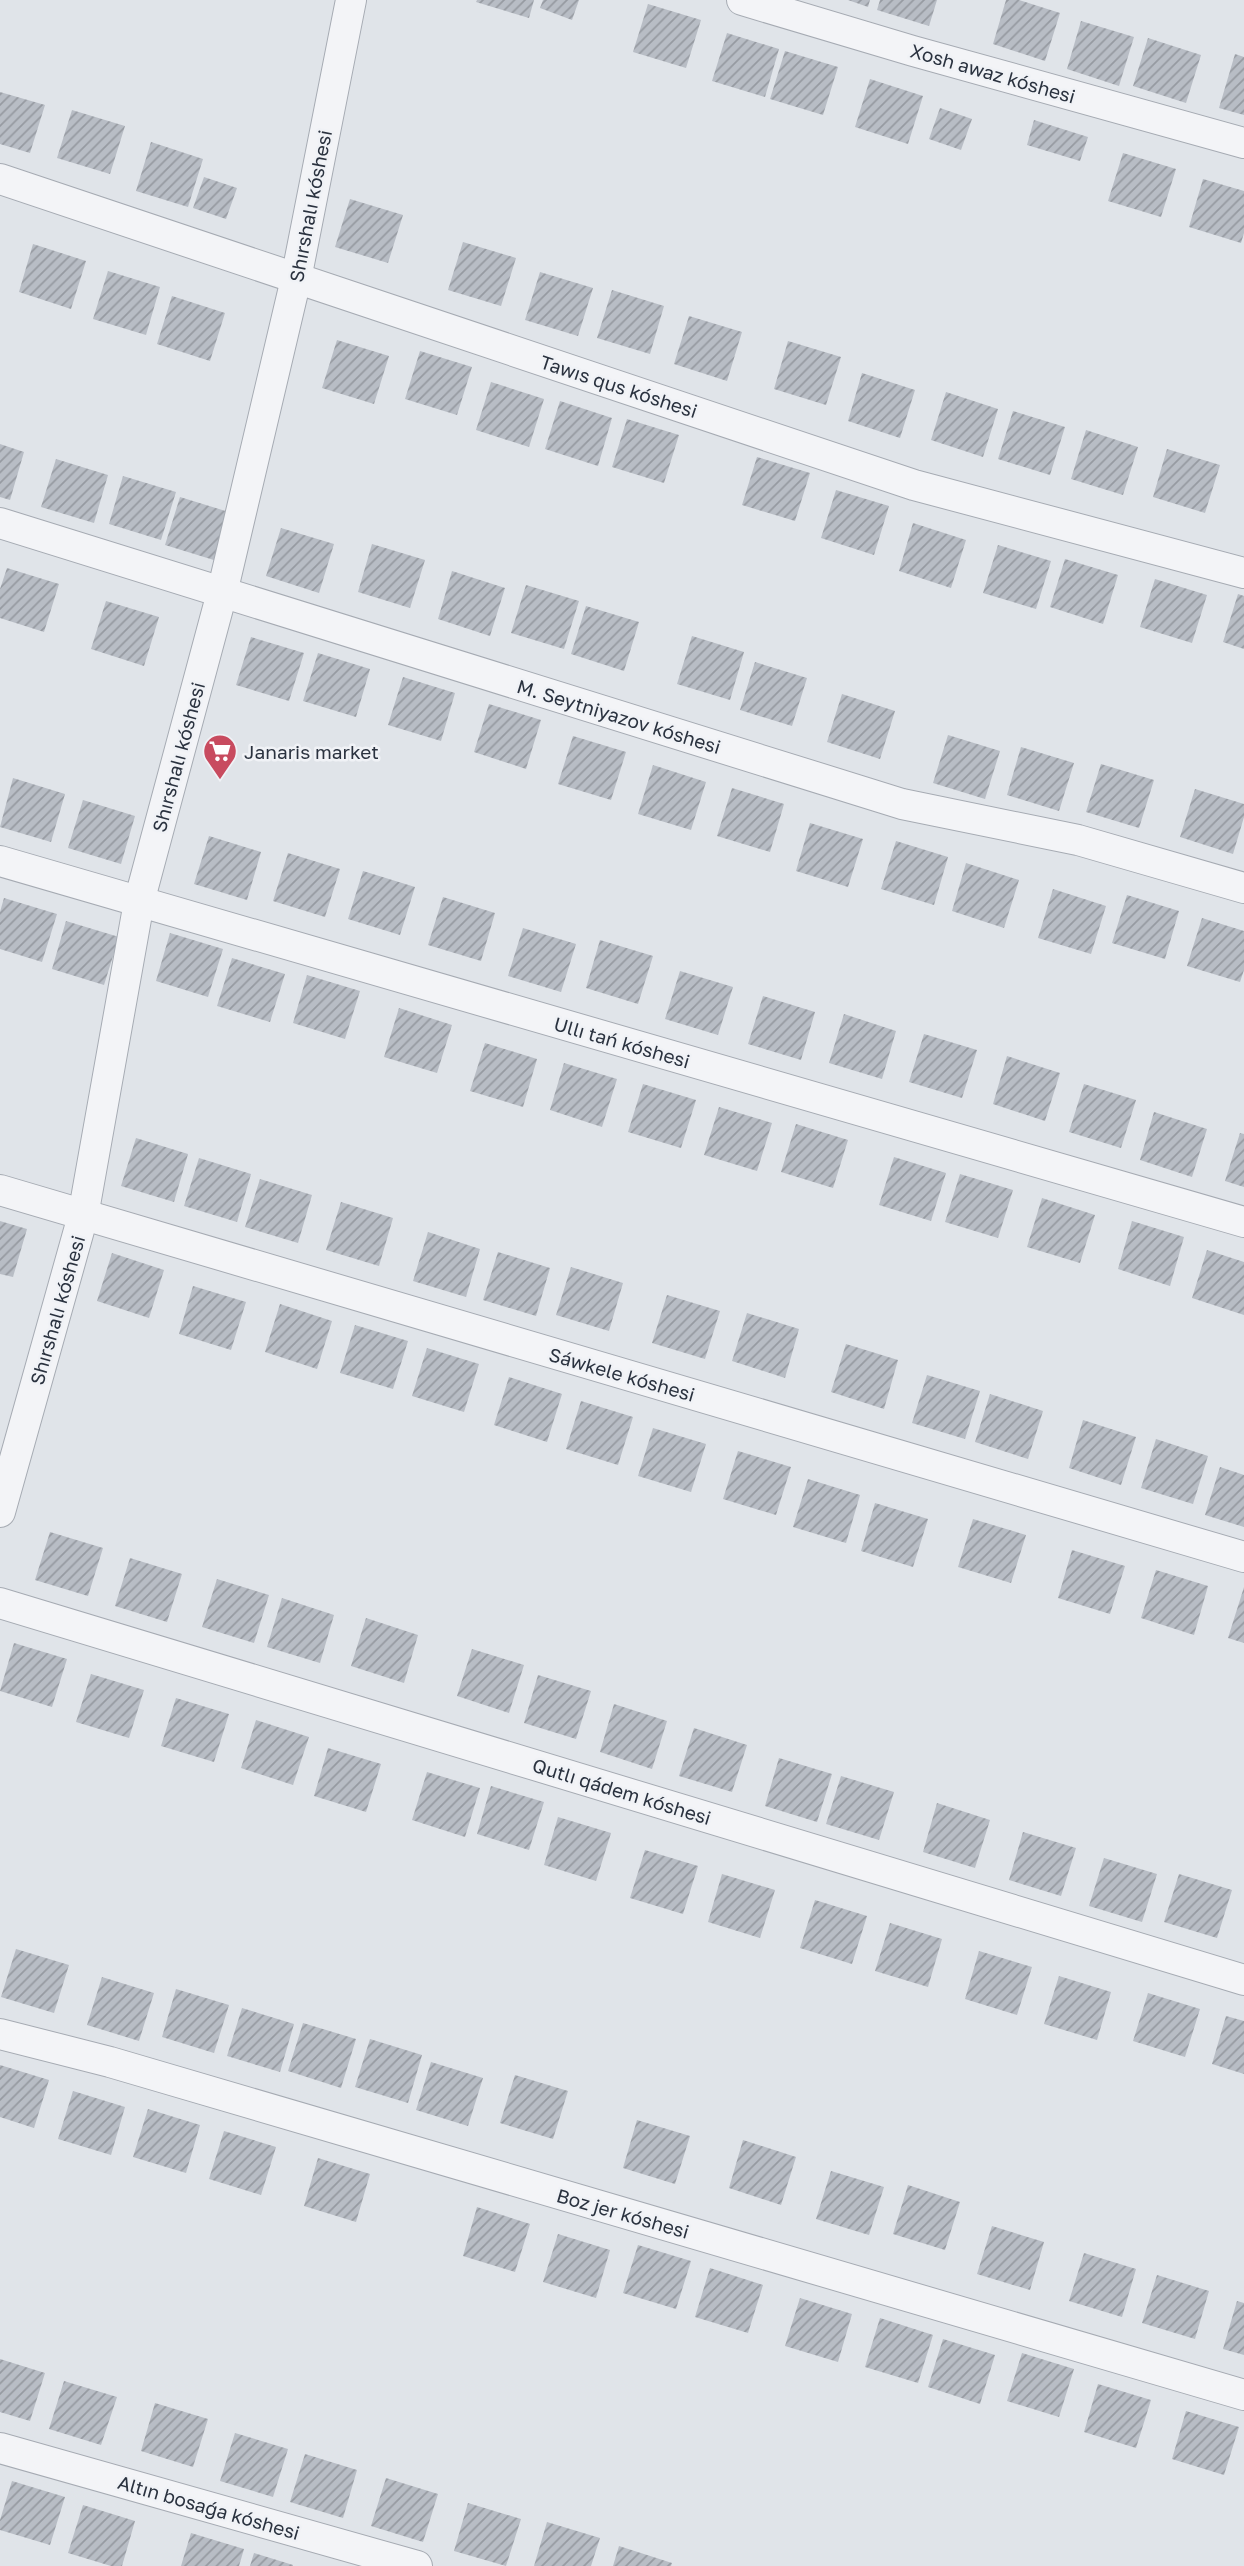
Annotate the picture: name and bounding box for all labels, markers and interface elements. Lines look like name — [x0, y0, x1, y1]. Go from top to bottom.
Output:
street label: Xosh awaz kóshesi — [908, 38, 1078, 108]
street label: Shırshalı kóshesi — [284, 128, 336, 284]
street label: Tawıs qus kóshesi — [538, 350, 700, 422]
street label: M. Seytniyazov kóshesi — [514, 674, 724, 758]
street label: Shırshalı kóshesi — [147, 679, 209, 835]
supermarket icon: Janaris market — [201, 732, 239, 781]
place label: Janaris market — [244, 740, 379, 763]
street label: Ullı tań kóshesi — [551, 1012, 693, 1072]
street label: Shırshalı kóshesi — [25, 1233, 89, 1387]
street label: Sáwkele kóshesi — [546, 1342, 698, 1406]
street label: Qutlı qádem kóshesi — [530, 1753, 714, 1829]
street label: Boz jer kóshesi — [554, 2183, 692, 2243]
street label: Altın bosaǵa kóshesi — [116, 2470, 302, 2544]

